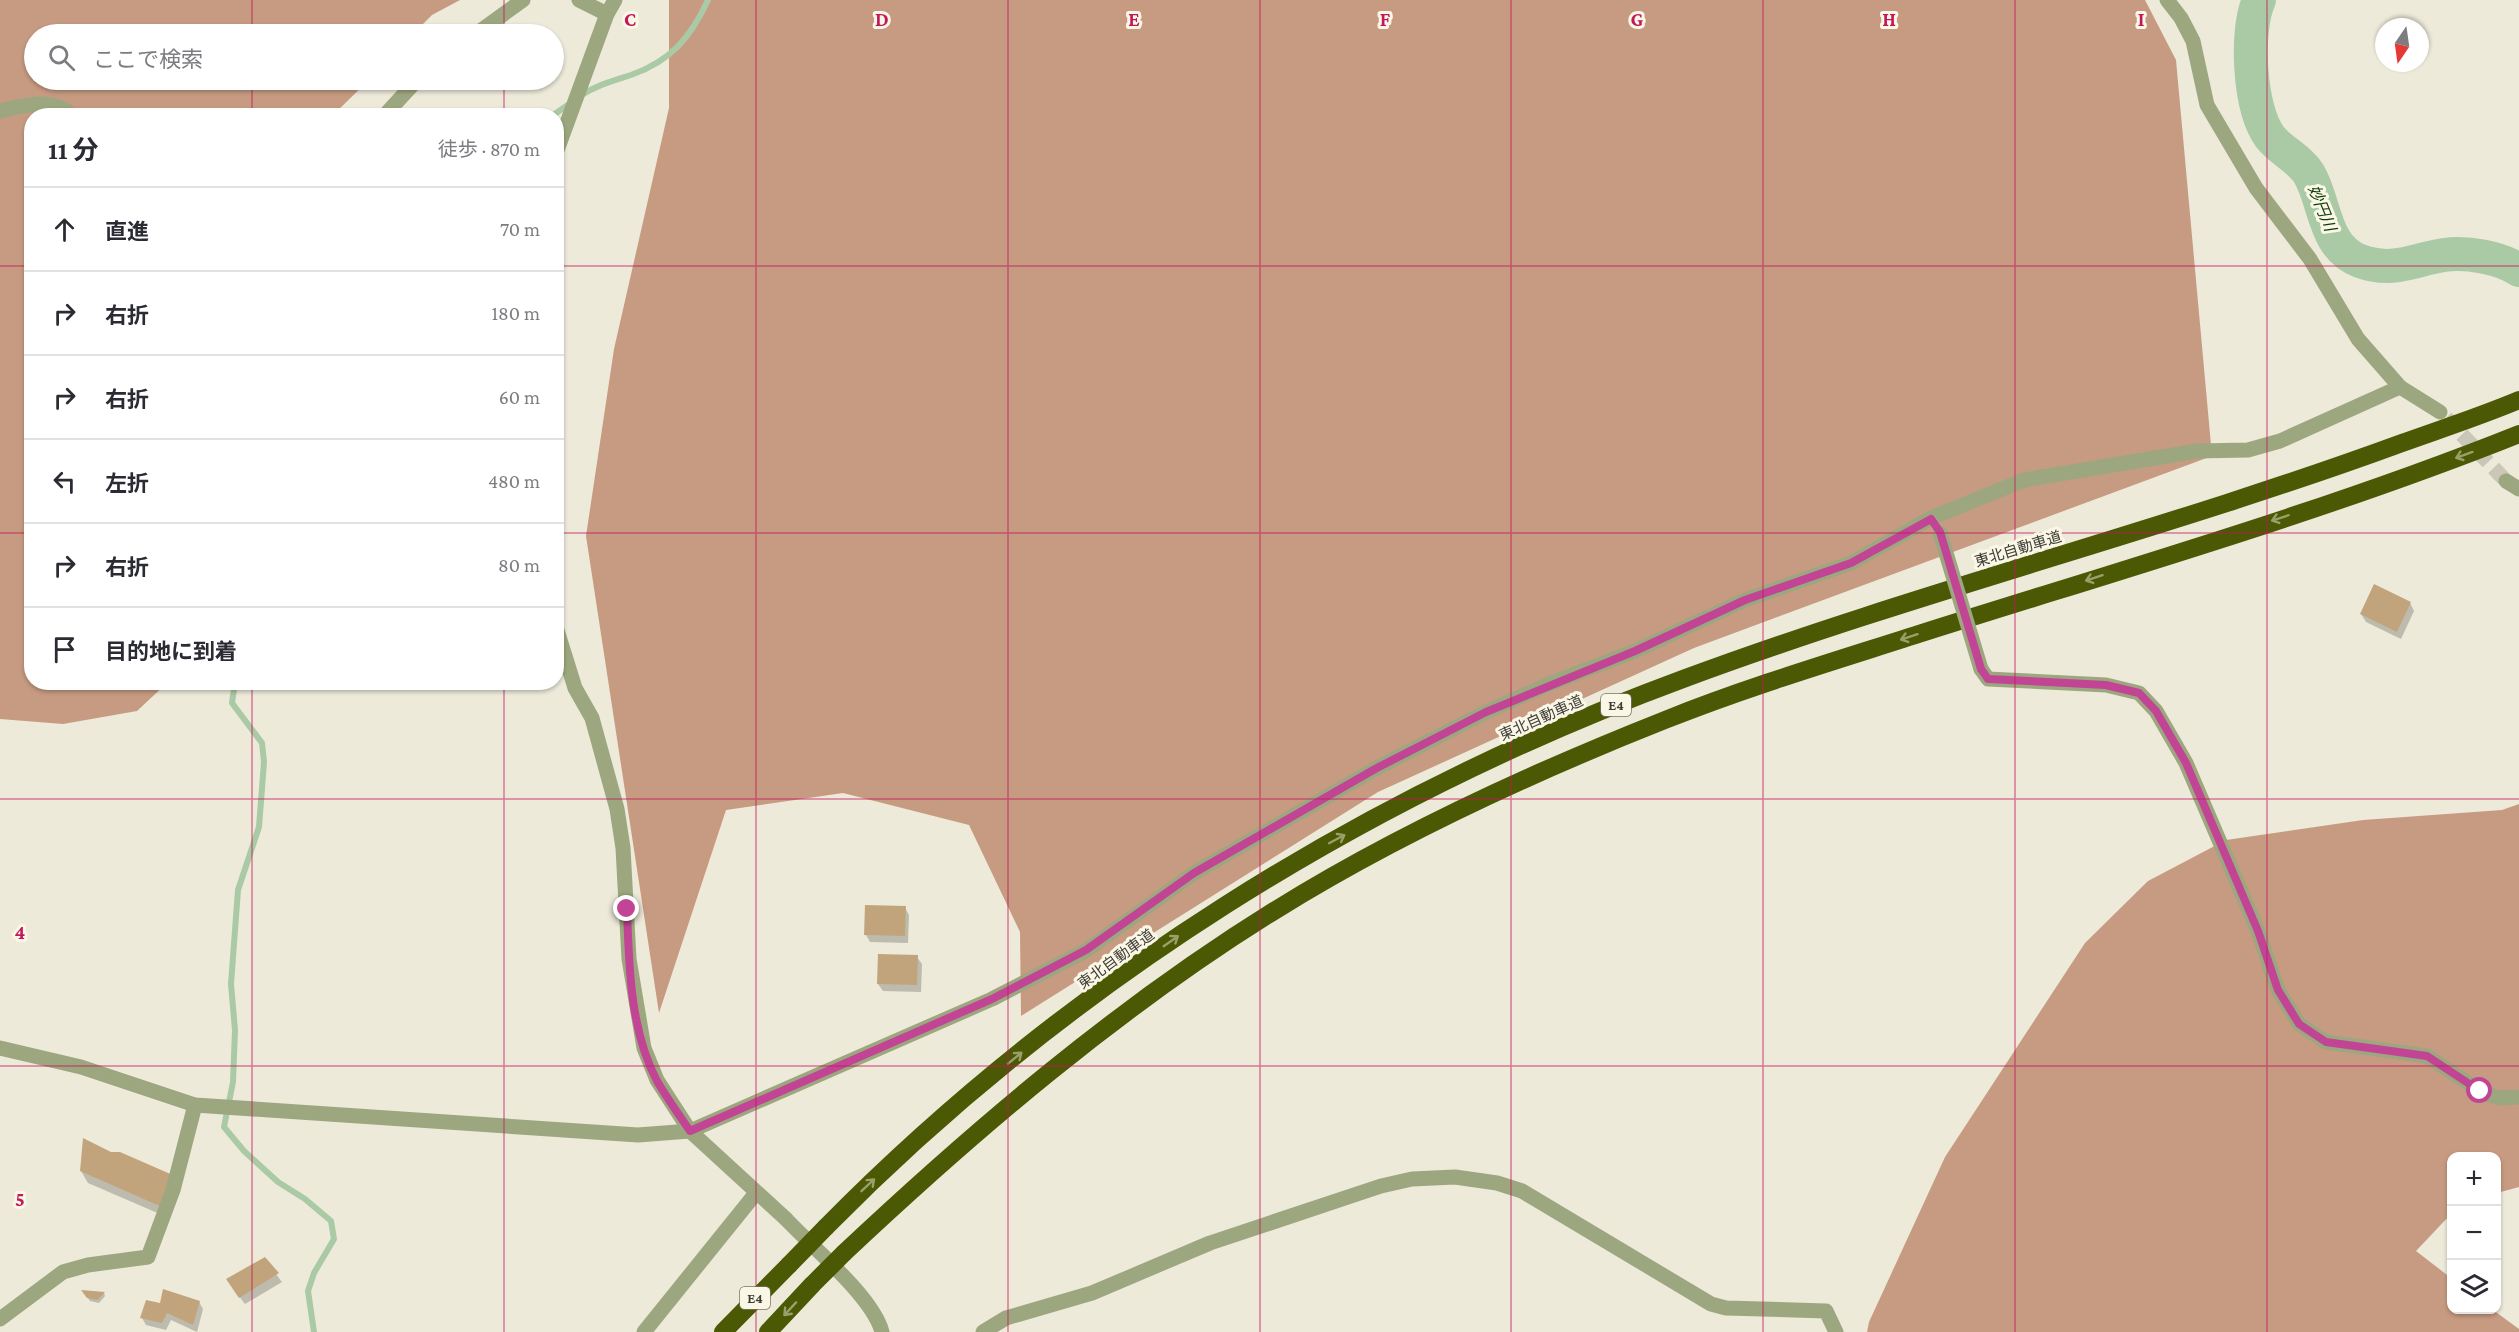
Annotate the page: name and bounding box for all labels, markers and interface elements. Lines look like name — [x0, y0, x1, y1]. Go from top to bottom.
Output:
text: C — [624, 8, 636, 30]
text: D — [875, 8, 889, 30]
text: E — [1128, 8, 1140, 30]
text: F — [1380, 8, 1391, 30]
text: G — [1631, 8, 1644, 30]
text: H — [1882, 8, 1896, 30]
text: I — [2138, 8, 2145, 30]
north arrow — [2375, 18, 2429, 72]
search box — [24, 24, 564, 90]
icon: search — [45, 41, 78, 74]
text: ここで検索 — [93, 47, 203, 72]
text: 11 分 — [48, 136, 98, 165]
text: 徒歩 · 870 m — [438, 138, 540, 160]
water label: 妙円川 — [2305, 183, 2340, 235]
icon: ahead — [48, 213, 81, 246]
text: 70 m — [500, 218, 540, 240]
text: 直進 — [105, 219, 149, 244]
icon: right — [48, 297, 81, 330]
text: 180 m — [491, 302, 540, 324]
text: 右折 — [105, 303, 149, 328]
icon: right — [48, 381, 81, 414]
text: 60 m — [499, 386, 540, 408]
text: 右折 — [105, 387, 149, 412]
one-way arrow — [2455, 450, 2474, 461]
icon: left — [48, 465, 81, 498]
text: 480 m — [488, 470, 540, 492]
text: 左折 — [105, 471, 149, 496]
one-way arrow — [2271, 514, 2290, 525]
street label: 東北自動車道 — [1972, 527, 2063, 570]
icon: right — [48, 549, 81, 582]
text: 80 m — [498, 554, 540, 576]
text: 右折 — [105, 555, 149, 580]
one-way arrow — [2085, 573, 2104, 584]
one-way arrow — [1900, 632, 1919, 643]
icon: arrive — [48, 633, 81, 666]
text: 目的地に到着 — [105, 639, 237, 664]
street label: 東北自動車道 — [1496, 691, 1585, 744]
road number: E4 — [1601, 694, 1631, 716]
one-way arrow — [1328, 833, 1345, 845]
route end — [613, 895, 639, 921]
text: 4 — [15, 921, 26, 943]
street label: 東北自動車道 — [1074, 925, 1157, 992]
one-way arrow — [1163, 935, 1179, 947]
one-way arrow — [1007, 1051, 1022, 1065]
route start — [2466, 1077, 2492, 1103]
map controls — [2447, 1152, 2501, 1314]
button: + — [2447, 1152, 2501, 1206]
one-way arrow — [860, 1178, 875, 1193]
text: 5 — [15, 1188, 25, 1210]
button: − — [2447, 1206, 2501, 1260]
button: layers — [2447, 1260, 2501, 1314]
road number: E4 — [740, 1287, 770, 1309]
one-way arrow — [783, 1301, 798, 1316]

